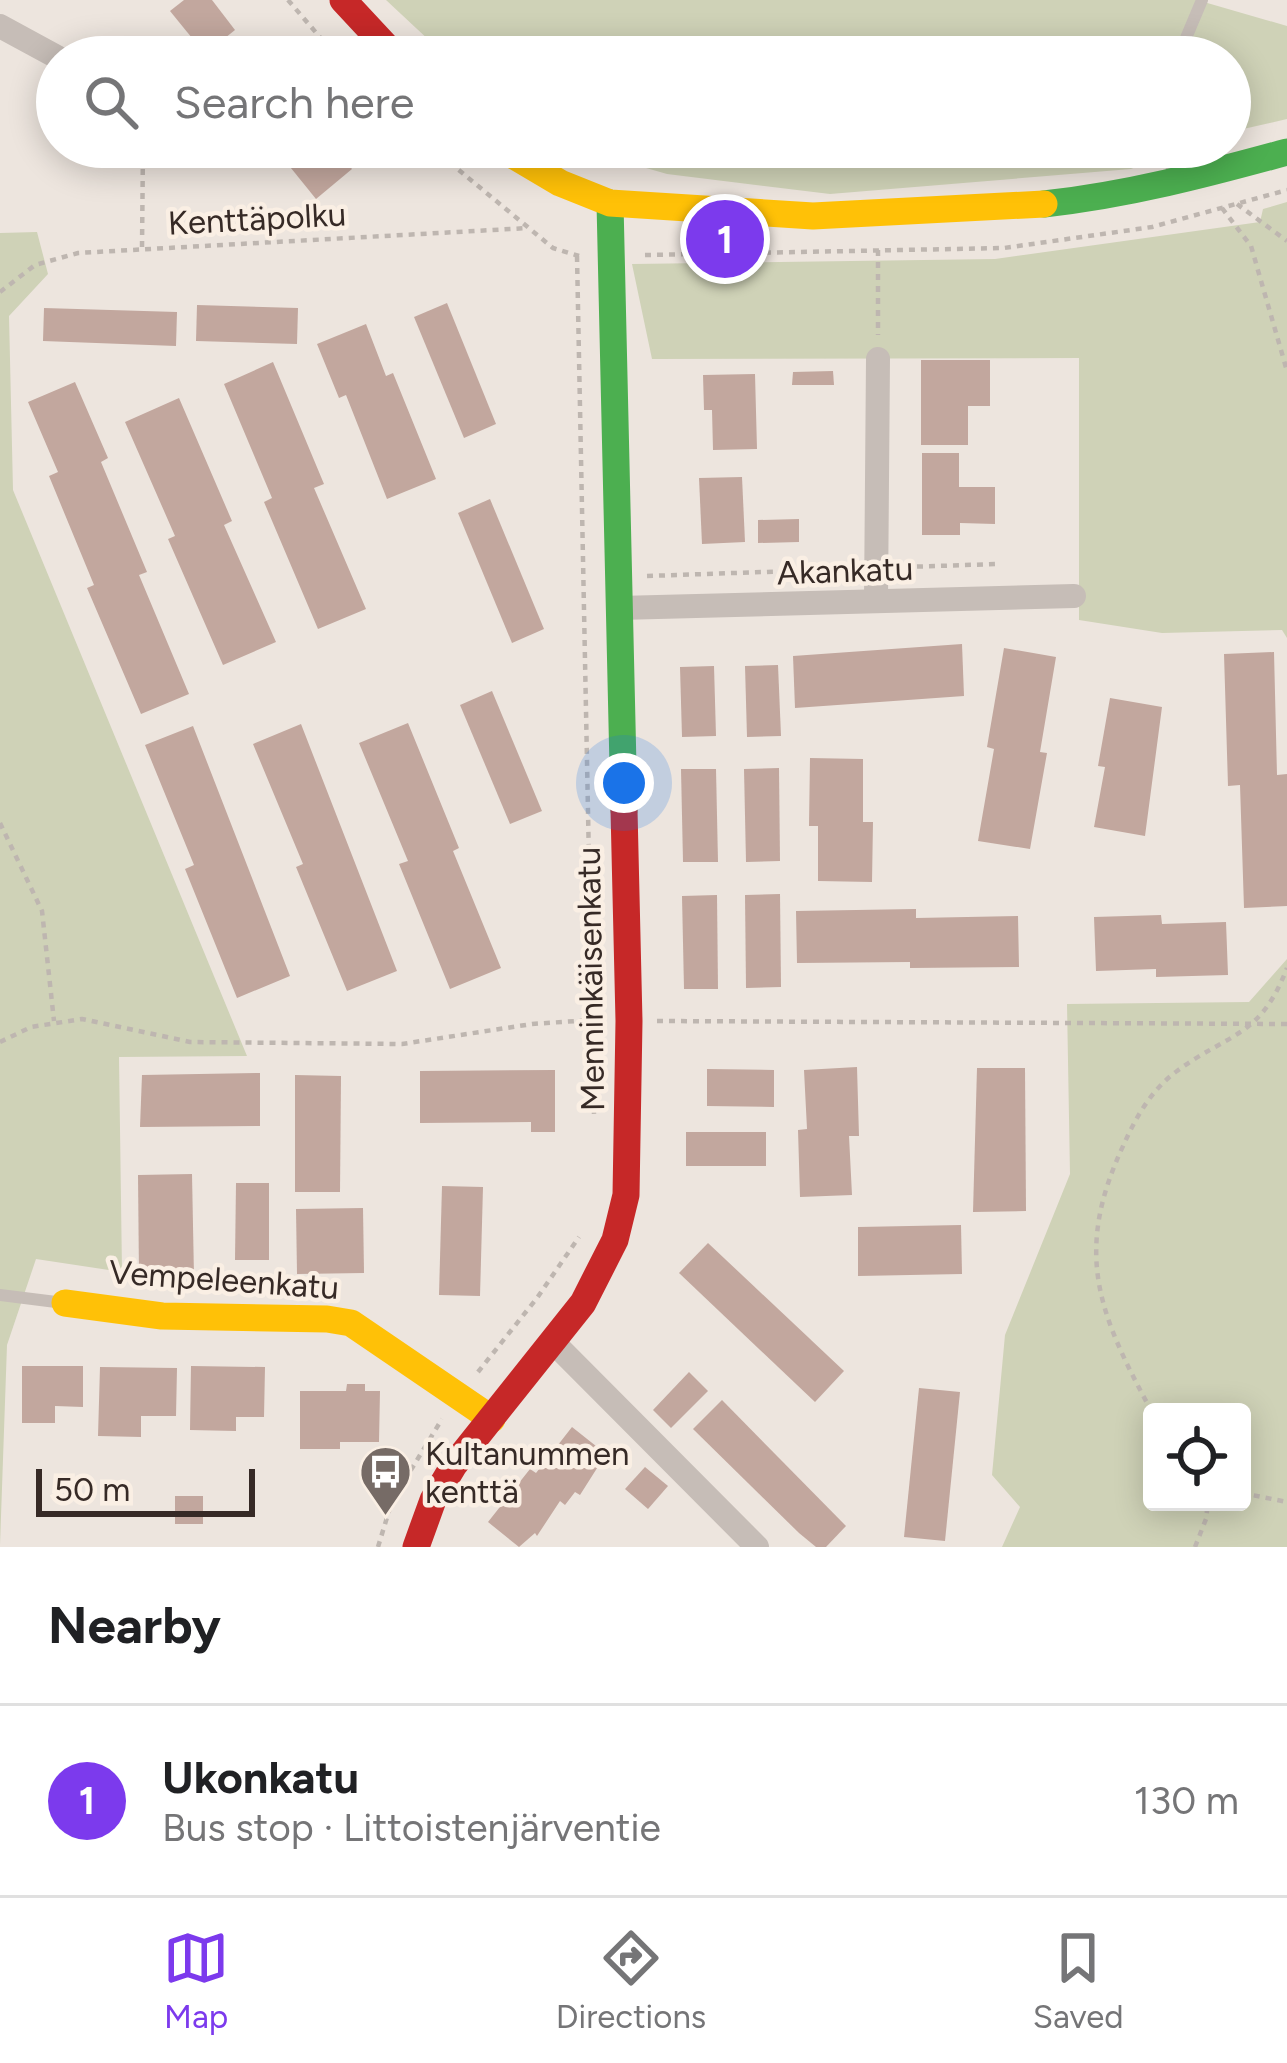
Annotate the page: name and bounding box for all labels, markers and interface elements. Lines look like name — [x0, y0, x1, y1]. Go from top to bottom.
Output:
search box — [36, 36, 1251, 168]
icon: search — [78, 69, 144, 135]
text: Search here — [174, 75, 414, 129]
street label: Kenttäpolku — [167, 194, 347, 243]
pin: 1 — [686, 194, 764, 284]
street label: Akankatu — [776, 549, 914, 592]
your location — [594, 753, 654, 813]
street label: Menninkäisenkatu — [569, 846, 612, 1112]
street label: Vempeleenkatu — [108, 1252, 340, 1307]
map controls — [1143, 1403, 1251, 1511]
button: locate — [1143, 1403, 1251, 1511]
place label: Kultanummen kenttä — [425, 1434, 629, 1511]
bus stop icon: Kultanummen kenttä — [358, 1444, 414, 1518]
scale bar — [36, 1463, 255, 1516]
text: 50 m — [54, 1470, 130, 1509]
text: Nearby — [48, 1595, 221, 1656]
text: Ukonkatu — [162, 1750, 359, 1804]
text: 1 — [79, 1777, 95, 1824]
text: 130 m — [1134, 1777, 1239, 1824]
text: Bus stop · Littoistenjärventie — [162, 1804, 661, 1851]
tab: Map — [163, 1925, 229, 2036]
tab: Directions — [556, 1925, 706, 2036]
tab: Saved — [1033, 1925, 1124, 2036]

